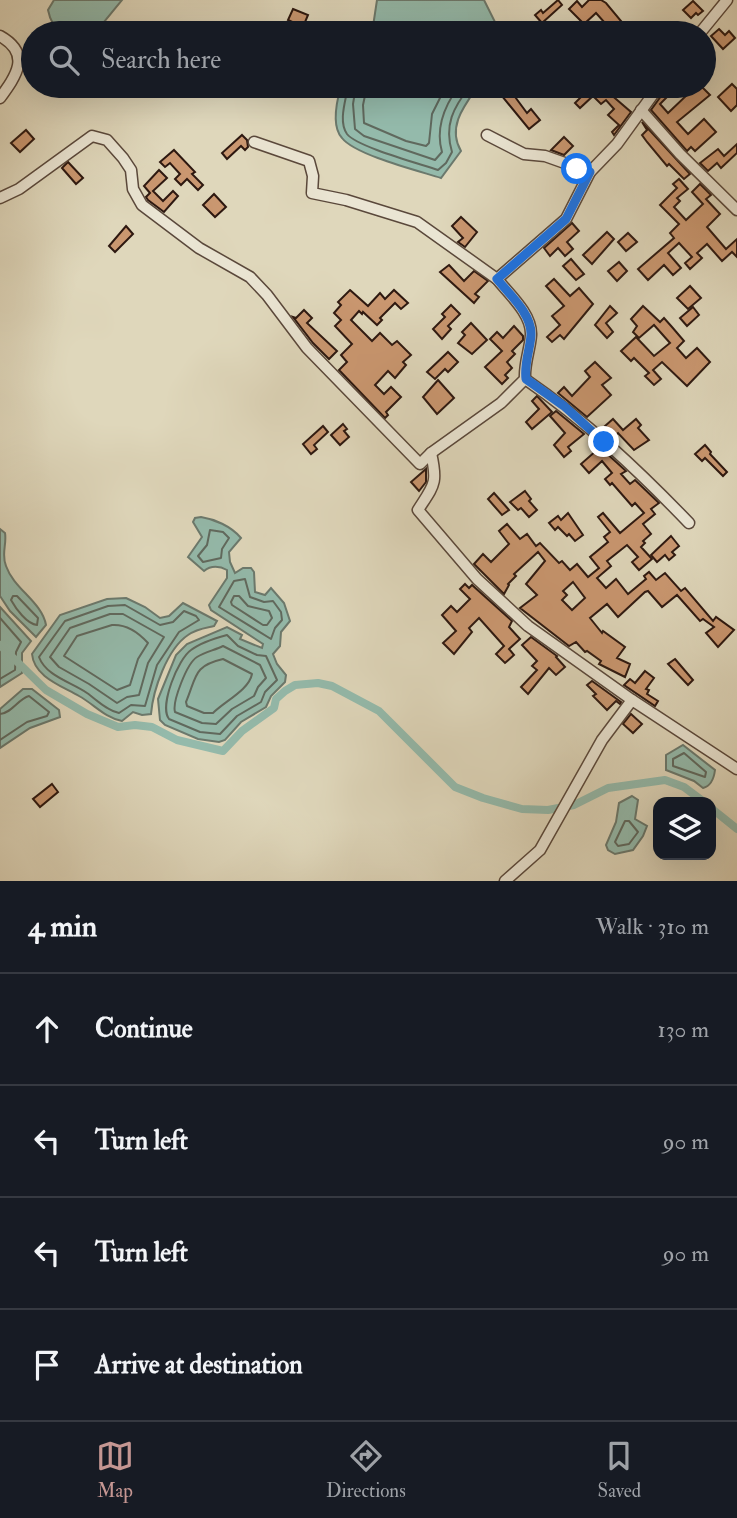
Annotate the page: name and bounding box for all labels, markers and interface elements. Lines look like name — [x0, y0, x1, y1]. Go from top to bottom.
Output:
search box — [21, 21, 716, 98]
icon: search — [45, 41, 83, 79]
text: Search here — [101, 44, 221, 76]
route start — [561, 153, 592, 184]
route end — [588, 426, 619, 457]
map controls — [653, 797, 716, 860]
button: layers — [653, 797, 716, 860]
text: 4 min — [28, 908, 97, 945]
text: Walk · 310 m — [596, 912, 709, 941]
icon: ahead — [28, 1010, 66, 1048]
text: Continue — [95, 1013, 193, 1045]
text: 130 m — [657, 1015, 709, 1044]
icon: left — [28, 1122, 66, 1160]
text: Turn left — [95, 1125, 188, 1157]
text: 90 m — [663, 1127, 709, 1156]
icon: left — [28, 1234, 66, 1272]
text: Turn left — [95, 1237, 188, 1269]
text: 90 m — [663, 1239, 709, 1268]
icon: arrive — [28, 1346, 66, 1384]
text: Arrive at destination — [95, 1349, 303, 1381]
tab: Map — [96, 1437, 134, 1503]
tab: Directions — [326, 1437, 406, 1503]
tab: Saved — [598, 1437, 641, 1503]

